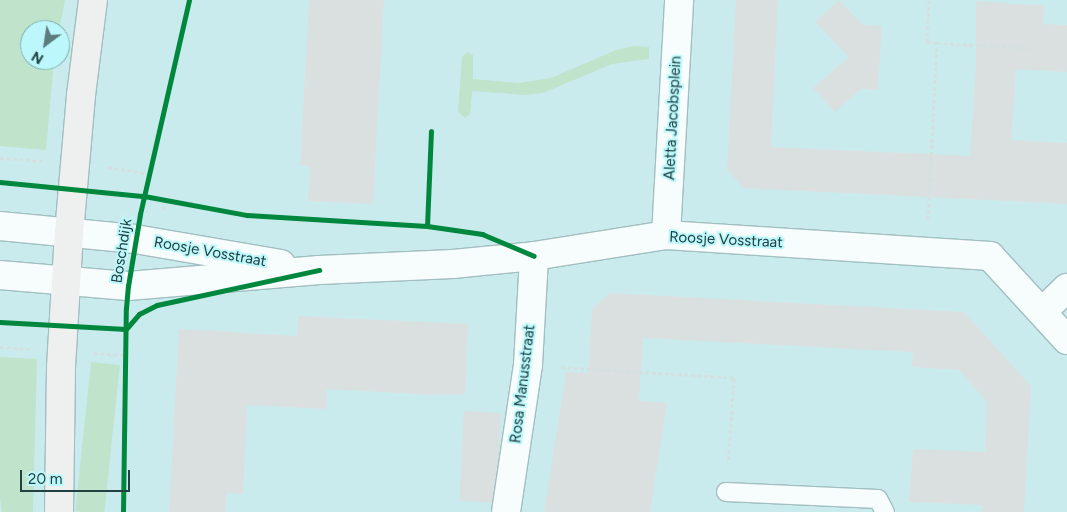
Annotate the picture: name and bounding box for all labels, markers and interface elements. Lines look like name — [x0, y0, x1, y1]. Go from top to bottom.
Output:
north arrow — [20, 20, 70, 70]
text: N — [29, 47, 47, 68]
street label: Aletta Jacobsplein — [661, 55, 685, 181]
street label: Boschdijk — [108, 218, 136, 284]
street label: Roosje Vosstraat — [669, 228, 783, 252]
street label: Roosje Vosstraat — [152, 233, 268, 271]
street label: Rosa Manusstraat — [507, 324, 539, 444]
scale bar — [22, 460, 132, 492]
text: 20 m — [28, 470, 62, 488]

